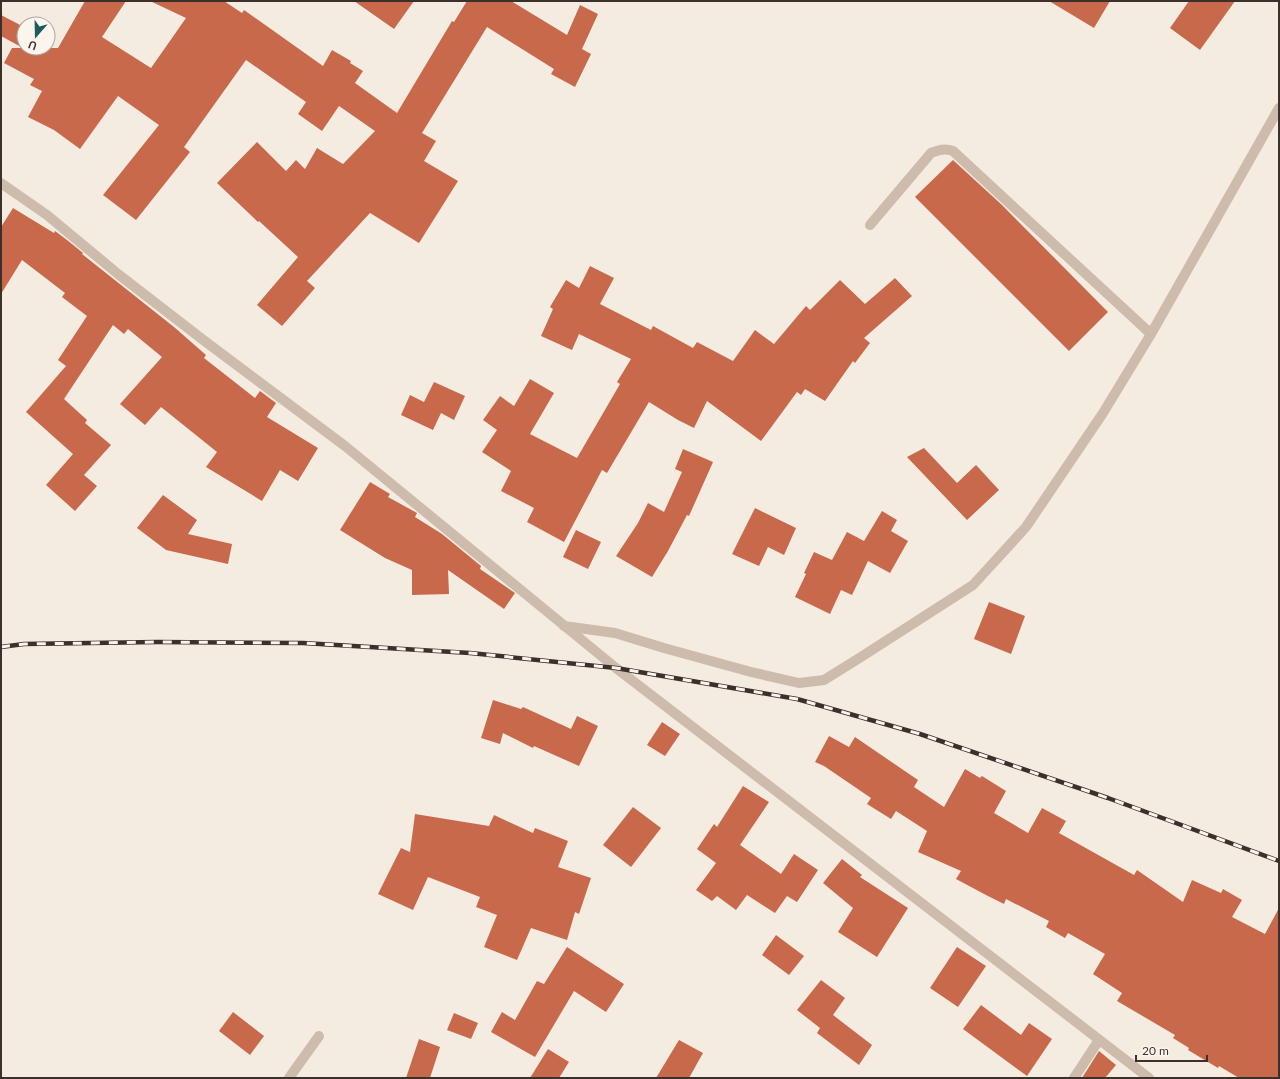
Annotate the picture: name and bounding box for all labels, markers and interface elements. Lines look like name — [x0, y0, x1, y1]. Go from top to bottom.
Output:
north arrow — [16, 16, 56, 56]
text: U — [26, 38, 38, 53]
scale bar — [1136, 1037, 1207, 1063]
text: 20 m — [1142, 1043, 1169, 1058]

